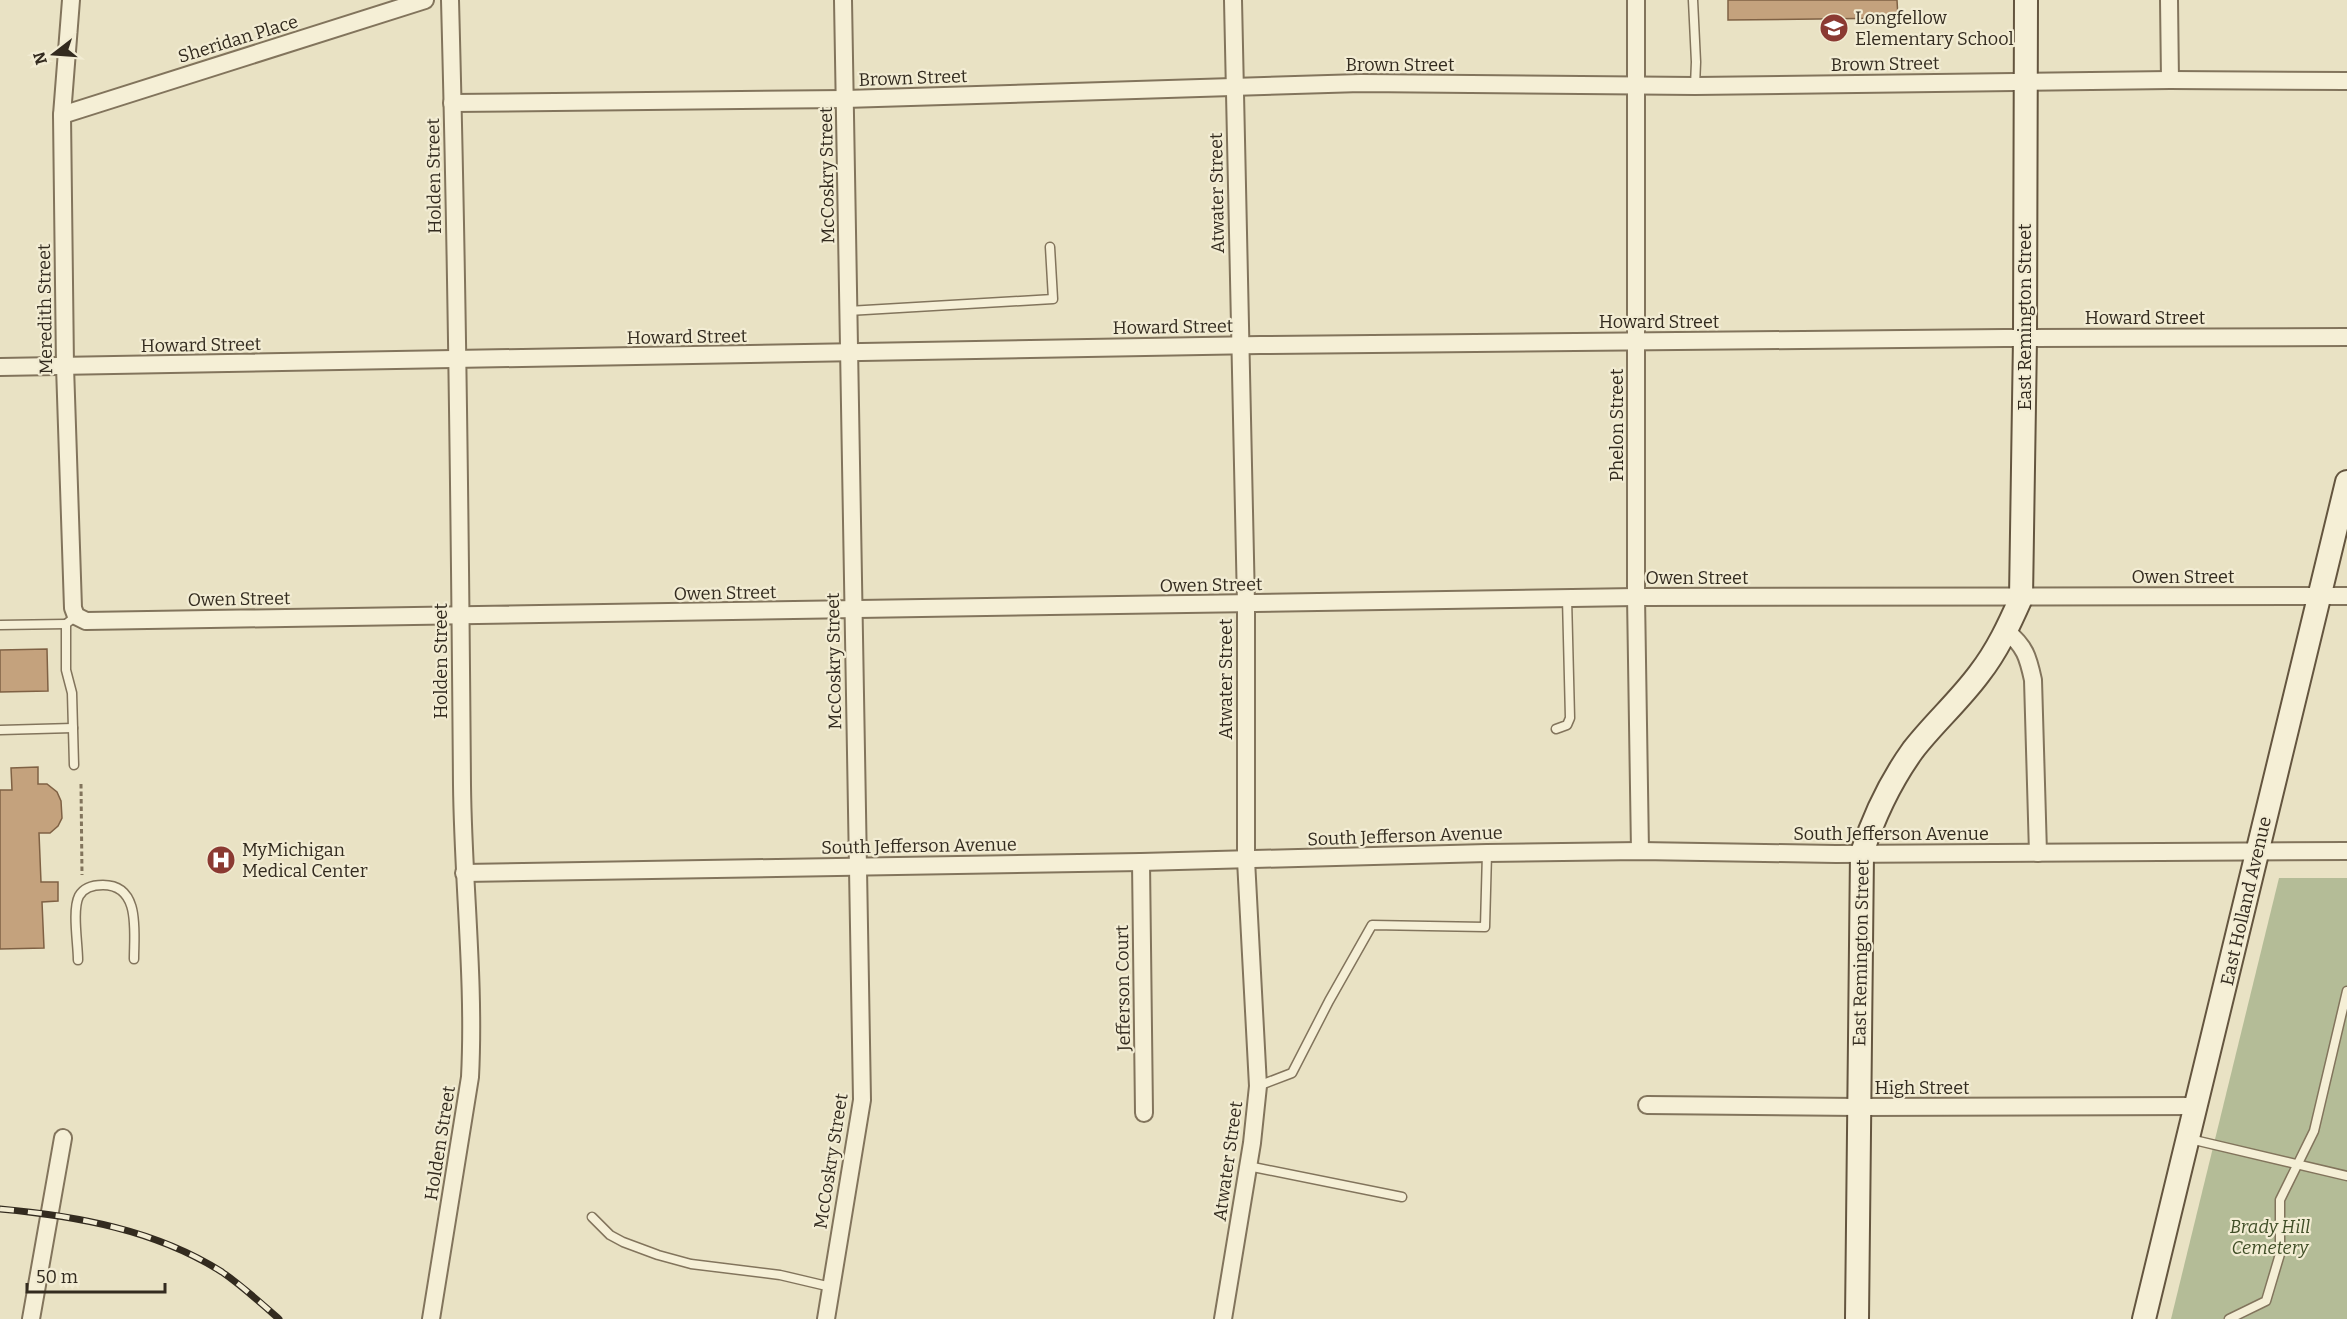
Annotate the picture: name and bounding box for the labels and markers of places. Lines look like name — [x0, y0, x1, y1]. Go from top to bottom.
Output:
place label: Longfellow Elementary School — [1855, 7, 2014, 50]
school or university icon: Longfellow Elementary School — [1818, 12, 1850, 44]
place label: MyMichigan Medical Center — [242, 839, 368, 882]
hospital icon: MyMichigan Medical Center — [205, 844, 237, 876]

